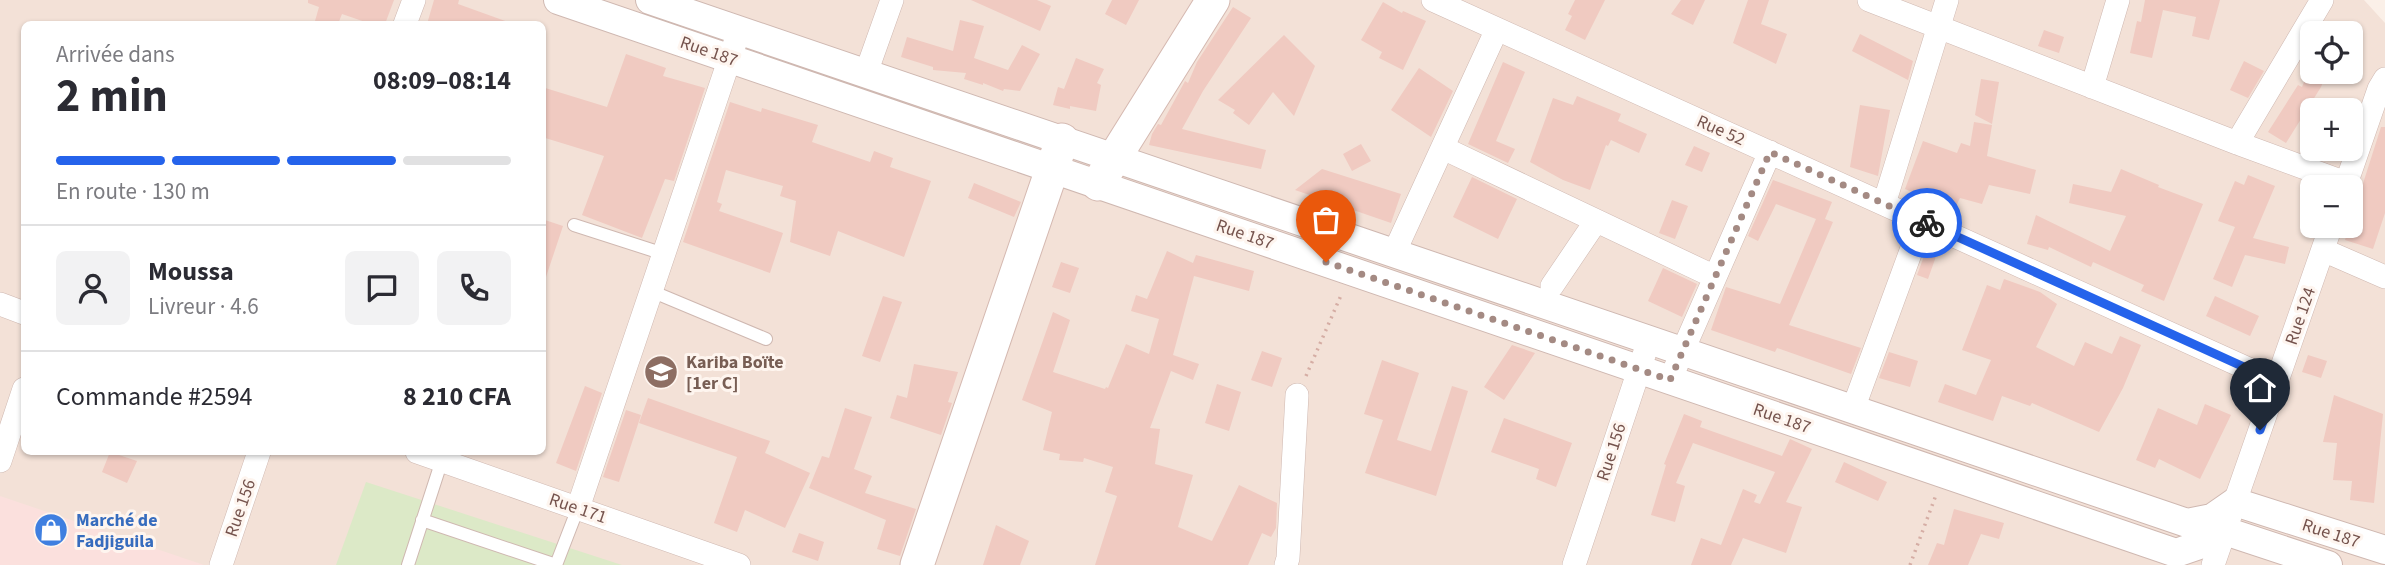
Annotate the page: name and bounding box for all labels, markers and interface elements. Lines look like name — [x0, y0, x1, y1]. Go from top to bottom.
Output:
map controls — [2300, 21, 2363, 238]
button: locate — [2300, 21, 2363, 84]
street label: Rue 187 — [677, 30, 741, 73]
text: Arrivée dans — [56, 38, 175, 71]
text: 08:09–08:14 — [373, 62, 511, 99]
text: 2 min — [56, 64, 168, 129]
button: + — [2300, 98, 2363, 161]
street label: Rue 52 — [1693, 109, 1749, 152]
text: En route · 130 m — [56, 175, 210, 208]
button: − — [2300, 175, 2363, 238]
courier — [1892, 188, 1962, 258]
pin — [1296, 190, 1356, 262]
icon: bag — [1307, 201, 1345, 239]
icon: bike — [1908, 204, 1946, 242]
street label: Rue 187 — [1213, 213, 1277, 256]
button: person — [56, 251, 130, 325]
button: chat — [345, 251, 419, 325]
button: phone — [437, 251, 511, 325]
text: Moussa — [148, 253, 234, 290]
street label: Rue 124 — [2279, 284, 2322, 348]
text: Livreur · 4.6 — [148, 290, 259, 323]
place label: Kariba Boïte [1er C] — [686, 350, 784, 396]
school or university icon: Kariba Boïte [1er C] — [642, 353, 680, 391]
pin — [2230, 358, 2290, 430]
icon: home — [2241, 369, 2279, 407]
text: Commande #2594 — [56, 378, 253, 415]
text: 8 210 CFA — [403, 378, 511, 415]
street label: Rue 187 — [1750, 397, 1814, 440]
street label: Rue 156 — [1590, 420, 1633, 484]
street label: Rue 156 — [219, 476, 262, 540]
street label: Rue 171 — [546, 487, 610, 530]
place label: Marché de Fadjiguila — [76, 508, 157, 554]
shop icon: Marché de Fadjiguila — [32, 511, 70, 549]
street label: Rue 187 — [2299, 512, 2363, 555]

